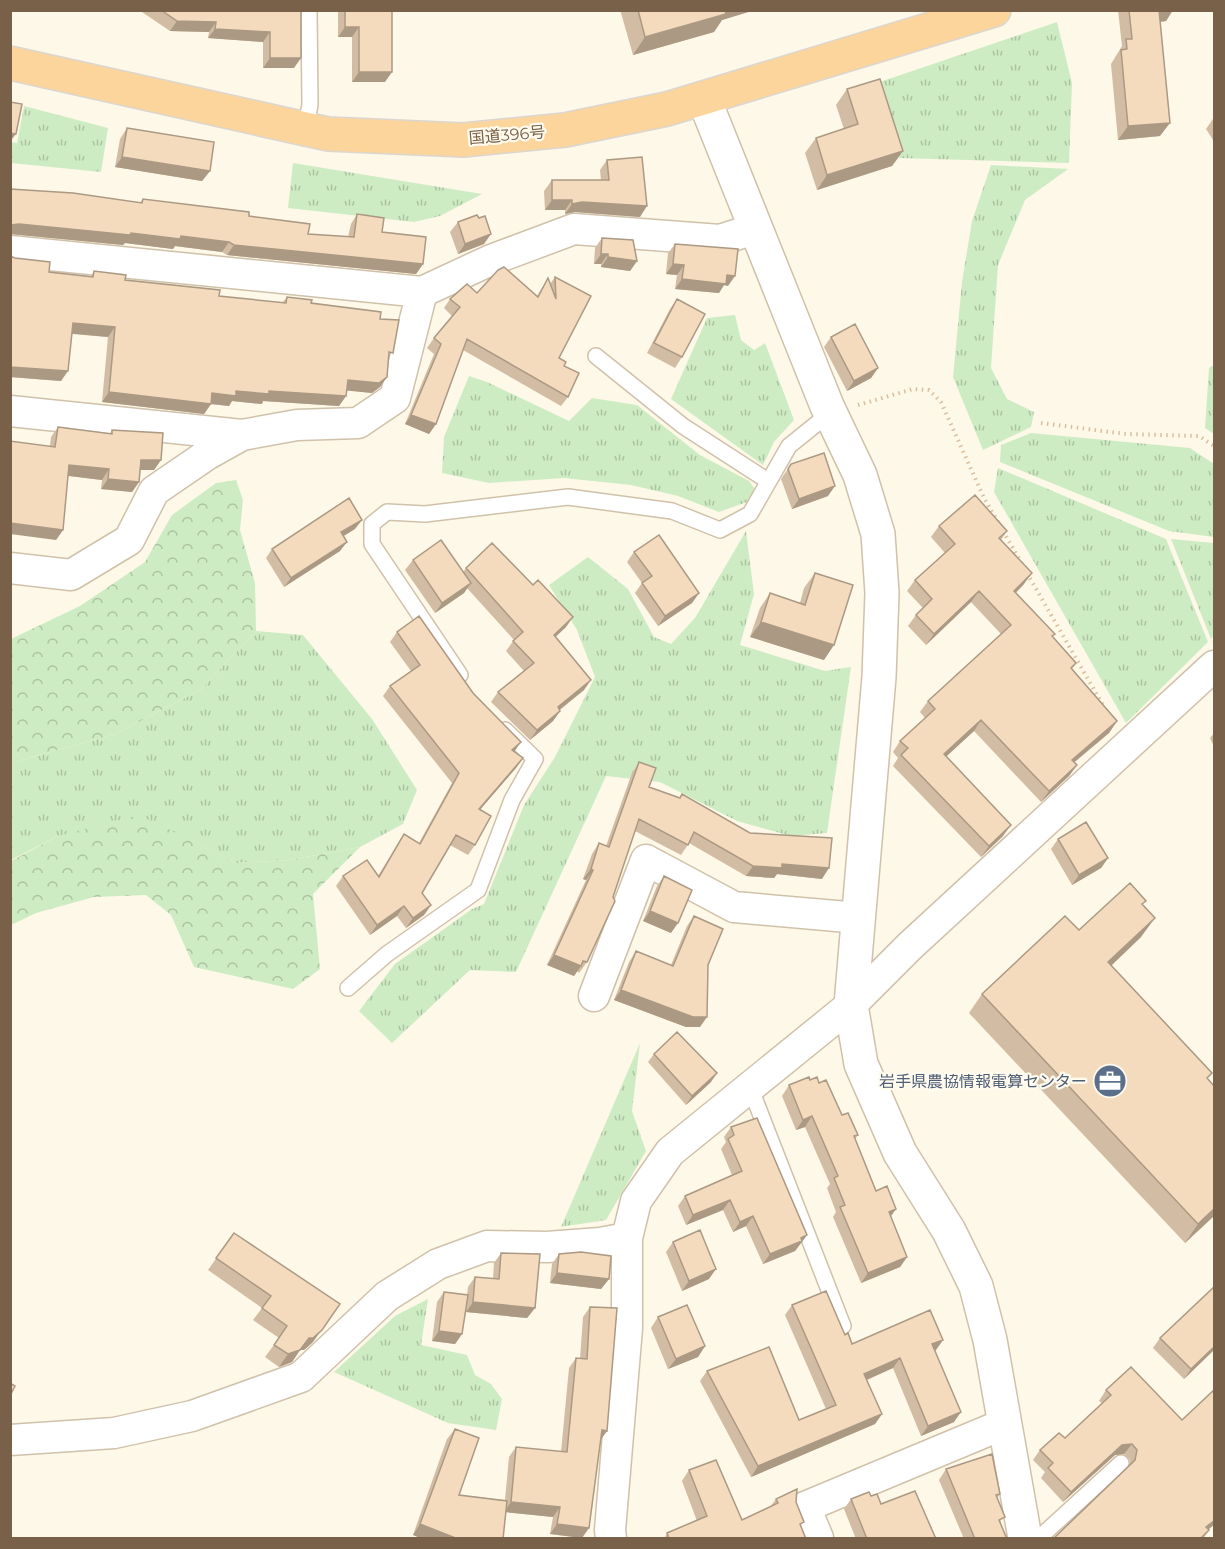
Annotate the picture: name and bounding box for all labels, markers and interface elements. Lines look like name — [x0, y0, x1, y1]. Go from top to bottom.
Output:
street label: 国道396号 — [468, 122, 546, 148]
office icon: 岩手県農協情報電算センター — [1092, 1063, 1128, 1099]
place label: 岩手県農協情報電算センター — [879, 1072, 1087, 1091]

